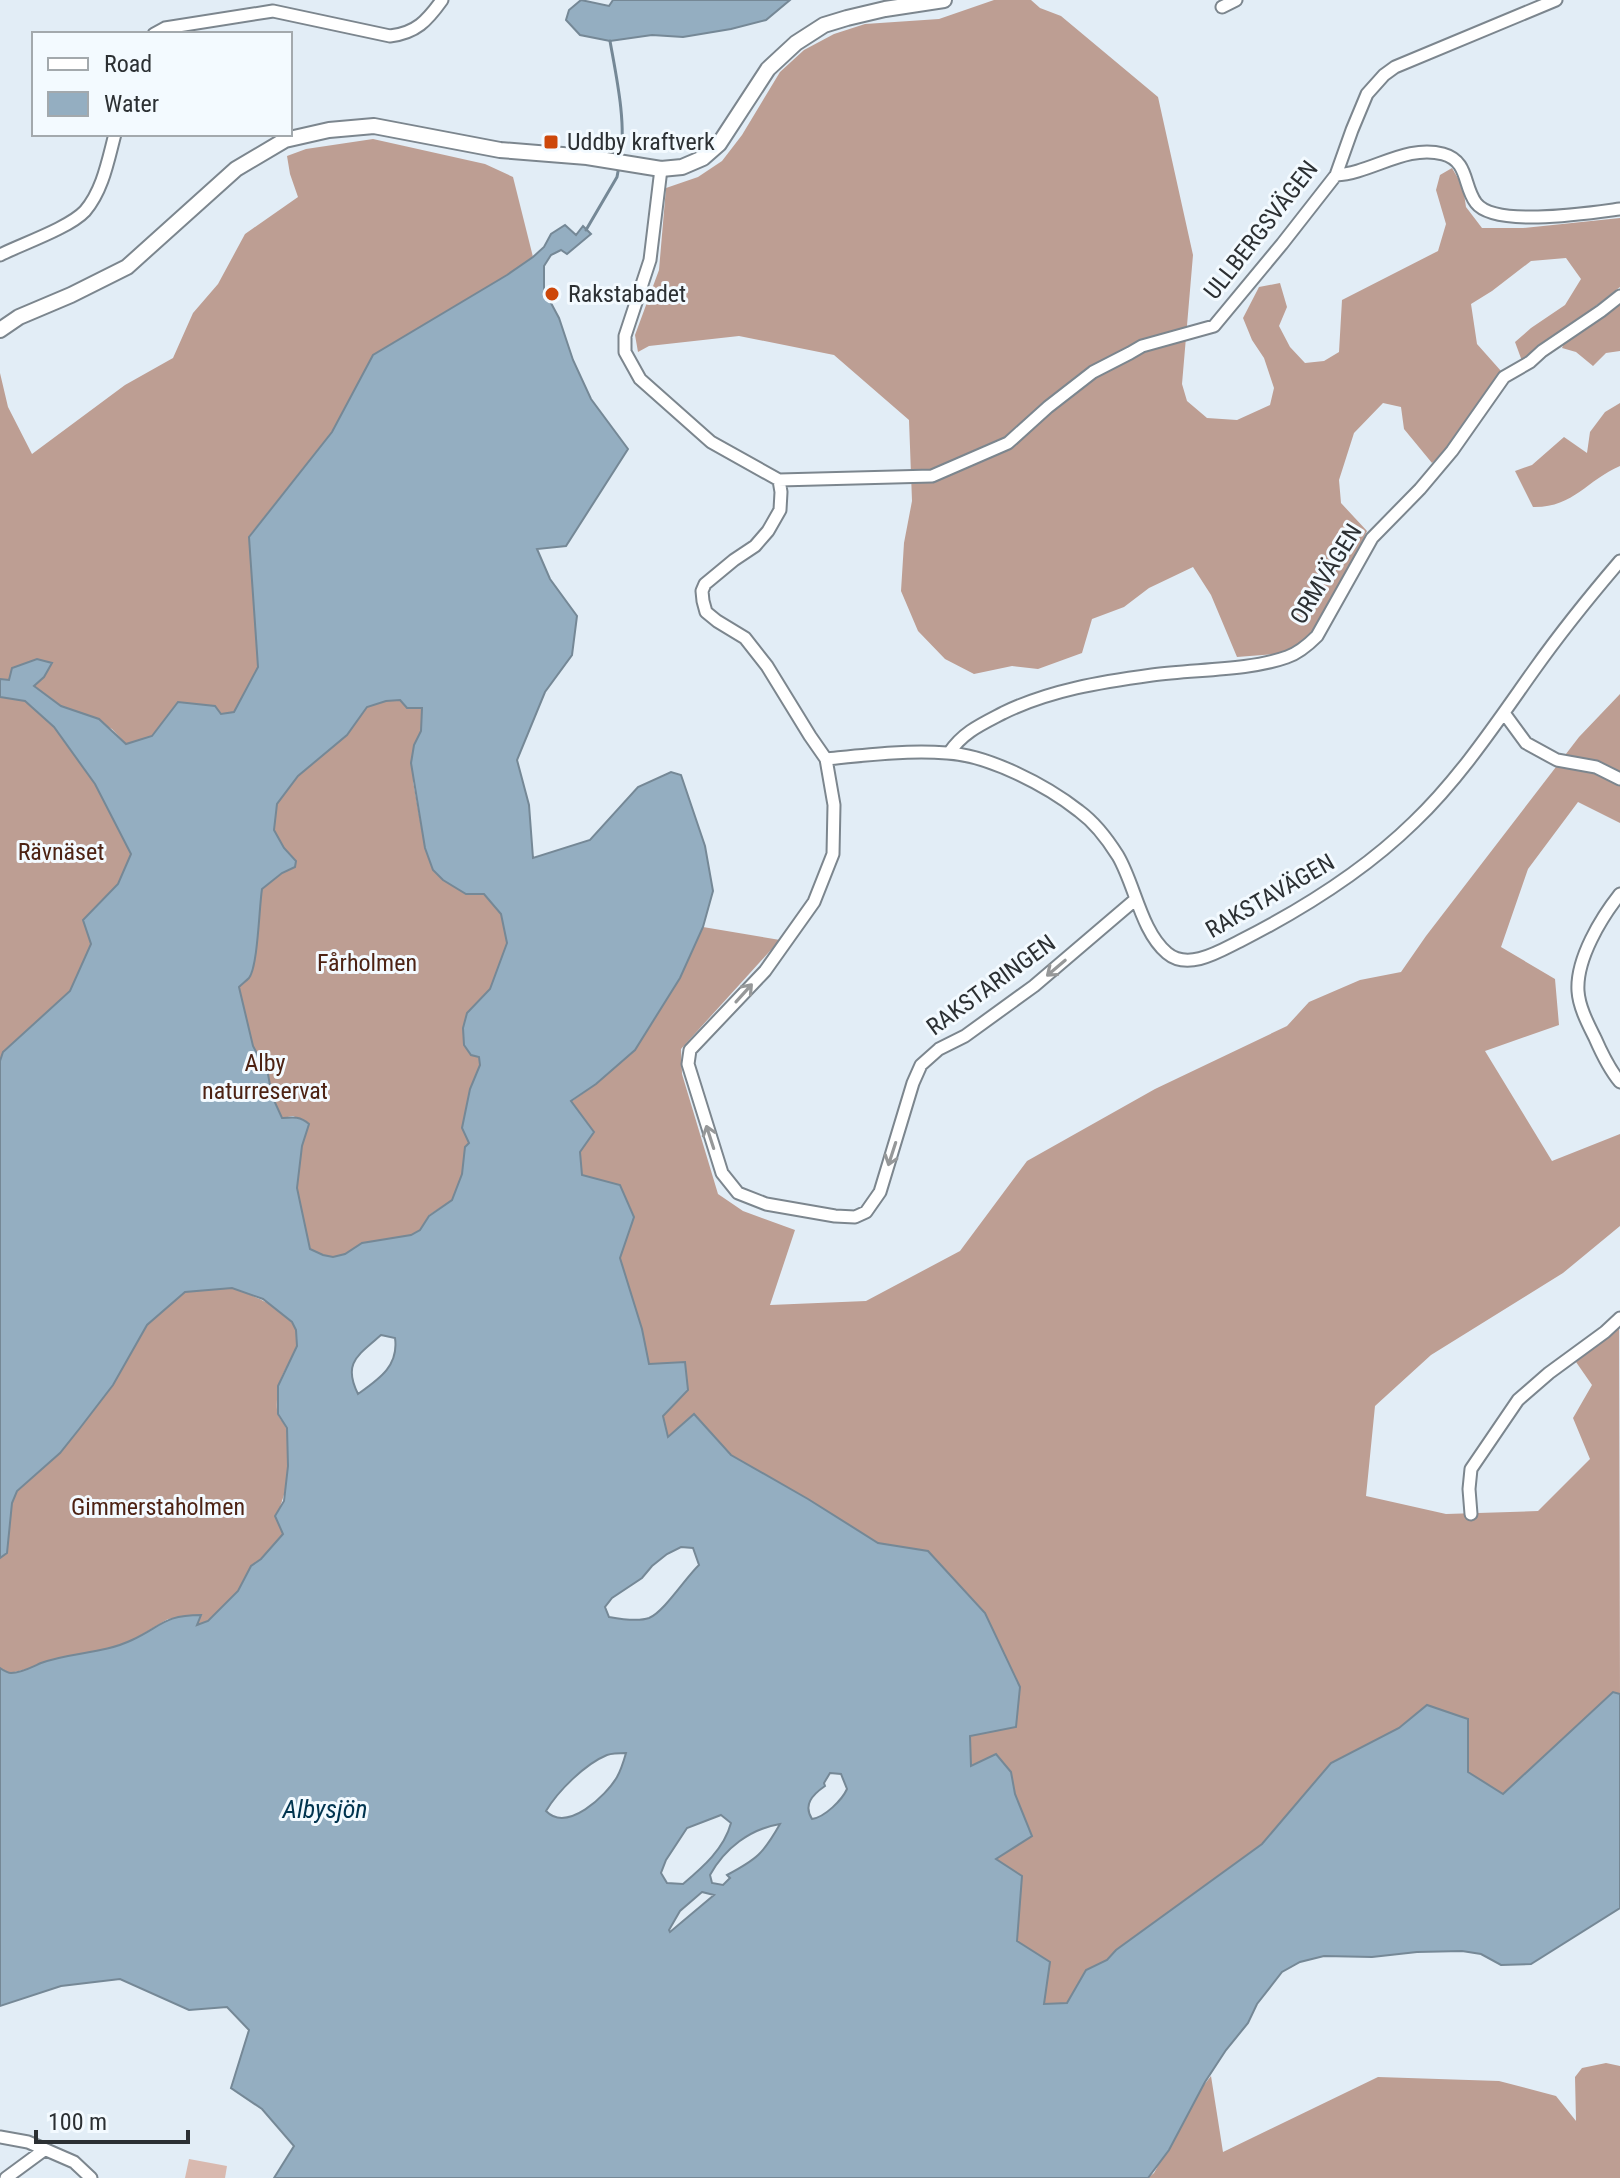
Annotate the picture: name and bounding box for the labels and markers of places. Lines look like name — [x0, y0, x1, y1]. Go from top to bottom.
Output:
place label: Uddby kraftverk — [567, 128, 715, 156]
marker: Uddby kraftverk — [542, 133, 560, 151]
place label: Rakstabadet — [568, 280, 686, 308]
marker: Rakstabadet — [543, 285, 561, 303]

